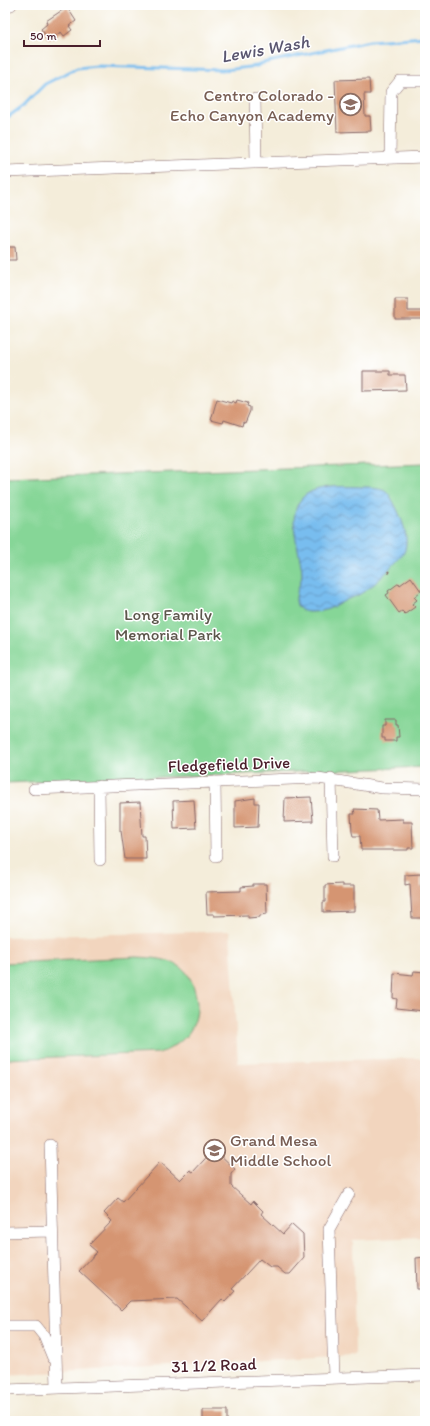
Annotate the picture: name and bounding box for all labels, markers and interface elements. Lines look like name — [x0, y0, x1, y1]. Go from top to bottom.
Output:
scale bar — [24, 22, 100, 48]
text: 50 m — [30, 29, 56, 43]
water label: Lewis Wash — [219, 30, 311, 68]
place label: Centro Colorado - Echo Canyon Academy — [170, 85, 334, 125]
school or university icon: Centro Colorado - Echo Canyon Academy — [337, 92, 363, 118]
park label: Long Family Memorial Park — [115, 604, 221, 644]
street label: Fledgefield Drive — [167, 752, 291, 776]
place label: Grand Mesa Middle School — [230, 1130, 331, 1170]
school or university icon: Grand Mesa Middle School — [202, 1137, 228, 1163]
street label: 31 1/2 Road — [171, 1353, 258, 1376]

